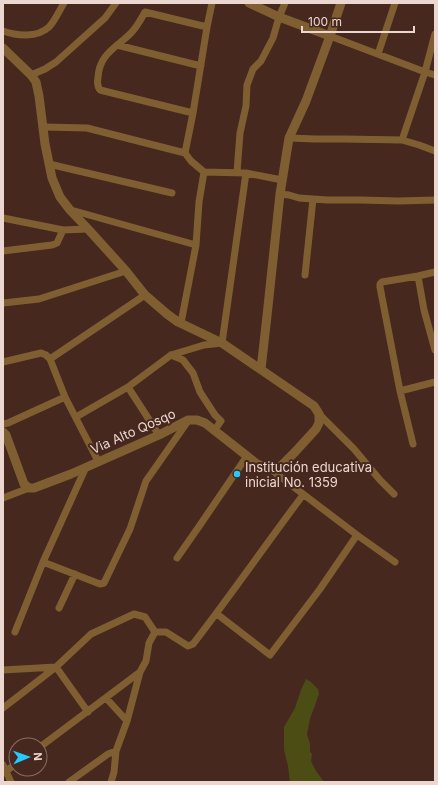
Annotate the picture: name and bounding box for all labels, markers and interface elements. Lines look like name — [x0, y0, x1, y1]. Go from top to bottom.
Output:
scale bar — [302, 8, 414, 34]
text: 100 m — [308, 14, 342, 29]
street label: Via Alto Qosqo — [88, 405, 178, 457]
place label: Institución educativa inicial No. 1359 — [245, 459, 372, 490]
marker: Institución educativa inicial No. 1359 — [232, 469, 242, 479]
north arrow — [8, 737, 48, 777]
text: N — [31, 752, 45, 761]

